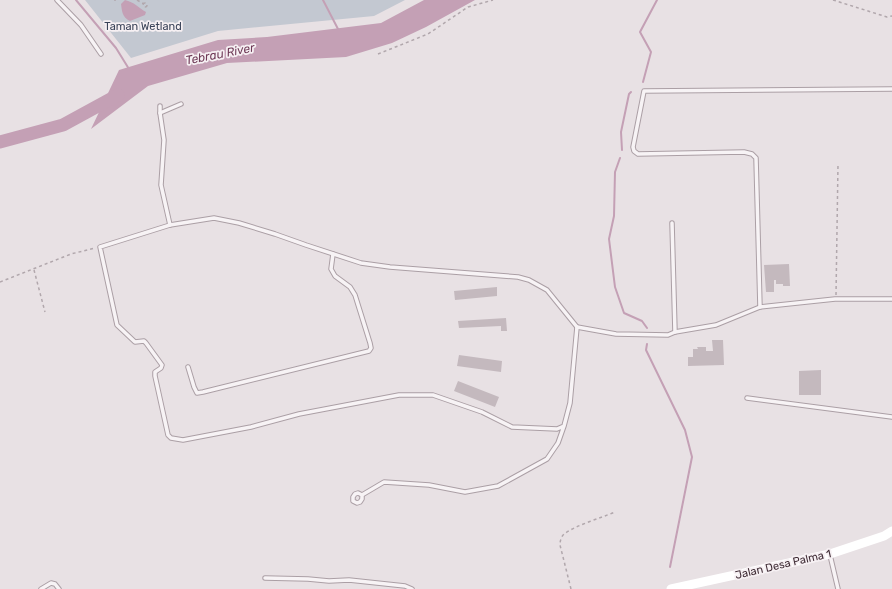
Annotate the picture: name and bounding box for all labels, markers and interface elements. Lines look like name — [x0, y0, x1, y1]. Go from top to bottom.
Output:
park label: Taman Wetland — [104, 20, 182, 33]
water label: Tebrau River — [184, 40, 256, 68]
street label: Jalan Desa Palma 1 — [734, 547, 832, 582]

